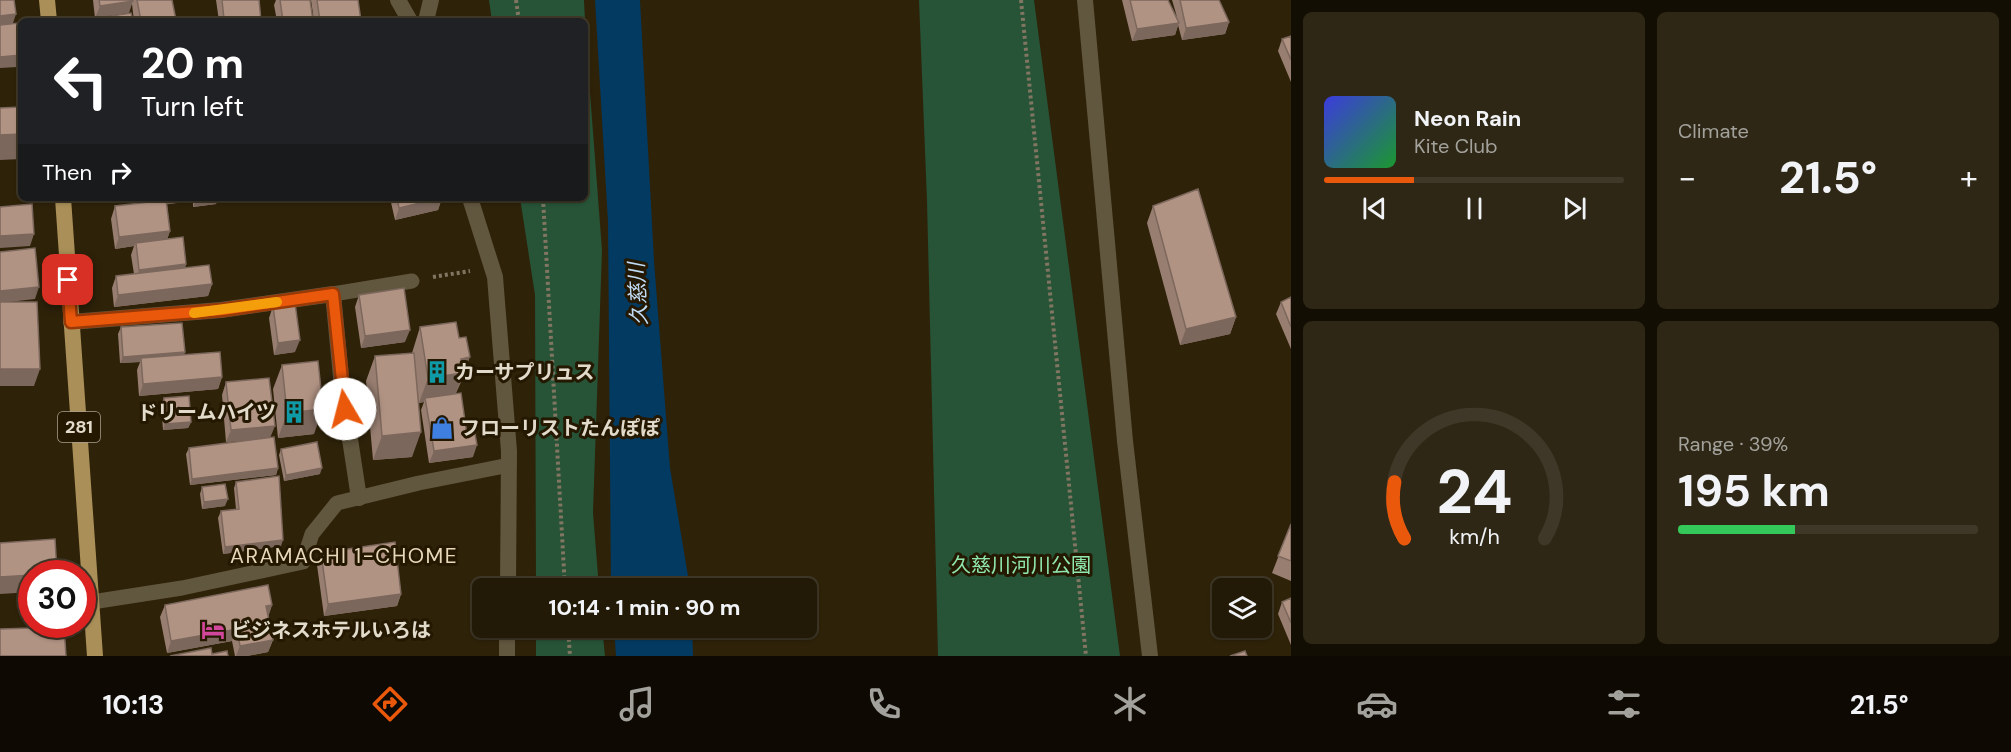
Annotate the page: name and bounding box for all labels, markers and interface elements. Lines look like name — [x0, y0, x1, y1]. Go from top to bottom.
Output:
text: 20 m — [141, 36, 244, 91]
icon: left — [42, 42, 120, 120]
text: Turn left — [141, 89, 244, 124]
text: Neon Rain — [1414, 104, 1521, 133]
text: Climate — [1678, 118, 1749, 144]
text: Kite Club — [1414, 133, 1498, 159]
text: 21.5° — [1779, 148, 1877, 207]
icon: right — [104, 156, 137, 189]
text: − — [1678, 156, 1696, 199]
text: + — [1960, 156, 1978, 199]
text: Then — [42, 158, 92, 187]
icon: previous — [1358, 192, 1391, 225]
icon: pause — [1458, 192, 1491, 225]
icon: next — [1558, 192, 1591, 225]
pin — [42, 254, 93, 305]
water label: 久慈川 — [622, 260, 654, 326]
icon: arrive — [51, 263, 84, 296]
building icon: カーサプリュス — [424, 359, 450, 385]
place label: カーサプリュス — [455, 359, 595, 385]
position arrow — [313, 377, 377, 441]
place label: ドリームハイツ — [137, 399, 276, 425]
building icon: ドリームハイツ — [281, 399, 307, 425]
road number: 281 — [58, 412, 100, 442]
shop icon: フローリストたんぽぽ — [429, 415, 455, 441]
place label: フローリストたんぽぽ — [460, 415, 660, 441]
text: Range · 39% — [1678, 431, 1788, 457]
text: 24 — [1436, 451, 1512, 532]
text: 195 km — [1678, 461, 1830, 520]
text: km/h — [1449, 524, 1499, 552]
district label: ARAMACHI 1-CHOME — [230, 542, 458, 570]
park label: 久慈川河川公園 — [951, 552, 1091, 578]
speed limit sign: 30 — [18, 560, 96, 638]
map controls — [1212, 578, 1272, 638]
button: layers — [1212, 578, 1272, 638]
text: 10:14 · 1 min · 90 m — [549, 593, 740, 622]
hotel icon: ビジネスホテルいろは — [200, 617, 226, 643]
place label: ビジネスホテルいろは — [231, 617, 431, 643]
icon: directions — [369, 683, 411, 725]
icon: music — [616, 683, 658, 725]
icon: phone — [863, 683, 905, 725]
icon: climate — [1109, 683, 1151, 725]
icon: car — [1356, 683, 1398, 725]
icon: filters — [1603, 683, 1645, 725]
text: 10:13 — [102, 687, 164, 722]
text: 21.5° — [1850, 687, 1909, 722]

